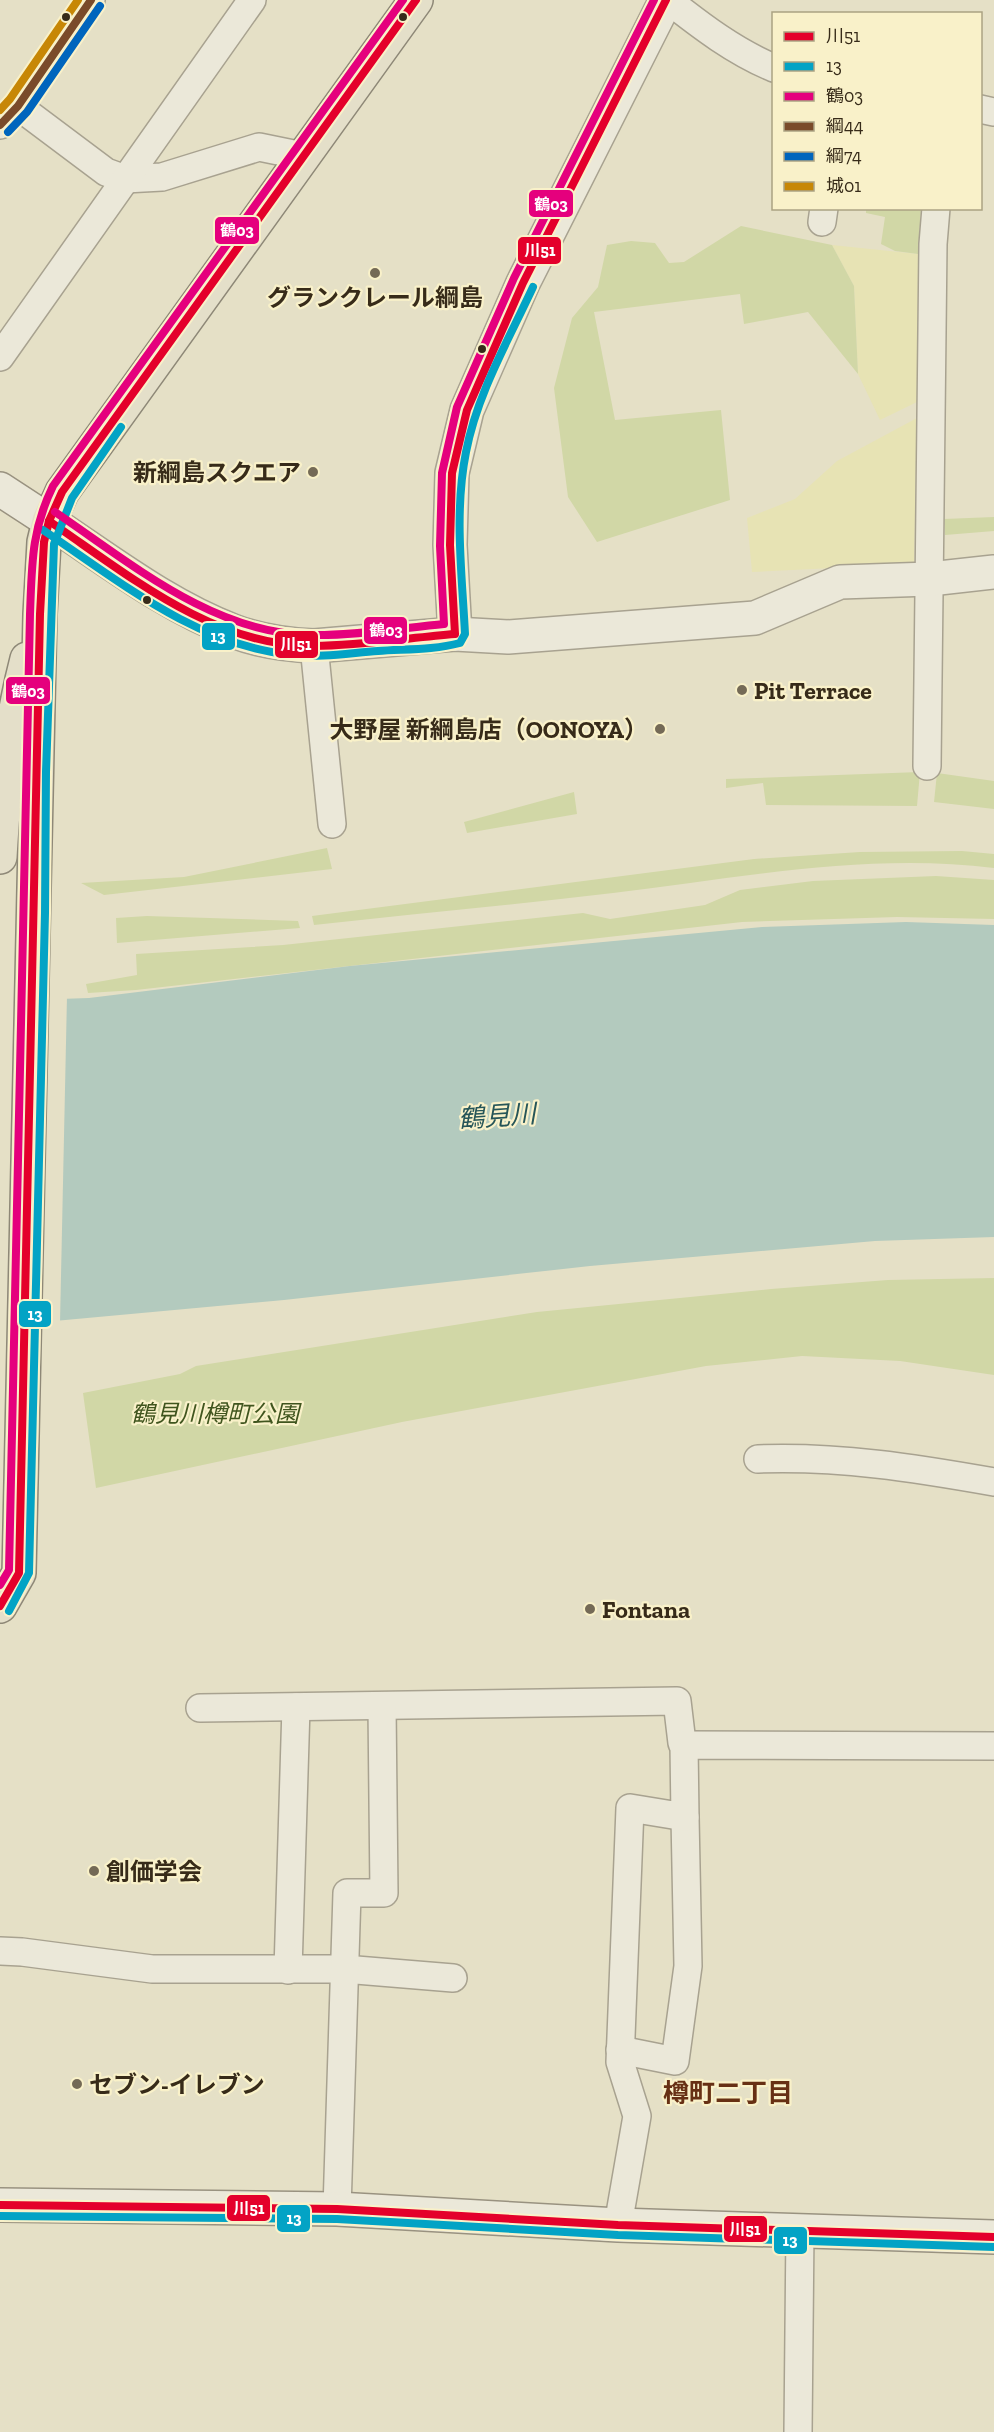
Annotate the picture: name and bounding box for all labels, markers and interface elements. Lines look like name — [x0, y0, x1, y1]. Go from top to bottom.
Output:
unlabelled marker — [60, 11, 72, 23]
unlabelled marker — [397, 11, 409, 23]
legend — [772, 12, 982, 210]
text: 川51 — [826, 25, 860, 47]
text: 13 — [826, 55, 842, 77]
text: 鶴03 — [826, 85, 863, 107]
text: 綱44 — [826, 115, 864, 137]
text: 綱74 — [826, 145, 862, 167]
text: 城01 — [826, 175, 861, 197]
line badge: 鶴03 — [528, 189, 574, 218]
text: 鶴03 — [534, 195, 568, 214]
line badge: 鶴03 — [214, 216, 260, 245]
text: 鶴03 — [220, 221, 254, 240]
line badge: 川51 — [517, 236, 562, 265]
text: 川51 — [525, 241, 556, 260]
marker: グランクレール綱島 — [368, 266, 382, 280]
place label: グランクレール綱島 — [267, 283, 483, 312]
unlabelled marker — [476, 343, 488, 355]
place label: 新綱島スクエア — [133, 458, 301, 487]
marker: 新綱島スクエア — [306, 465, 320, 479]
unlabelled marker — [141, 594, 153, 606]
line badge: 鶴03 — [363, 616, 408, 645]
text: 鶴03 — [369, 621, 403, 640]
line badge: 13 — [201, 622, 236, 651]
text: 13 — [211, 627, 226, 646]
line badge: 川51 — [274, 630, 319, 659]
text: 川51 — [281, 635, 312, 654]
line badge: 鶴03 — [5, 676, 51, 705]
place label: Pit Terrace — [754, 676, 872, 705]
text: 鶴03 — [11, 682, 45, 701]
marker: Pit Terrace — [735, 683, 749, 697]
place label: 大野屋 新綱島店（OONOYA） — [329, 715, 648, 744]
marker: 大野屋 新綱島店（OONOYA） — [653, 722, 667, 736]
water label: 鶴見川 — [457, 1097, 540, 1135]
line badge: 13 — [18, 1300, 52, 1328]
text: 13 — [28, 1305, 43, 1324]
park label: 鶴見川樽町公園 — [131, 1399, 302, 1428]
place label: Fontana — [602, 1595, 690, 1624]
marker: Fontana — [583, 1602, 597, 1616]
place label: 創価学会 — [106, 1857, 202, 1886]
marker: 創価学会 — [87, 1864, 101, 1878]
place label: セブン-イレブン — [89, 2070, 265, 2099]
marker: セブン-イレブン — [70, 2077, 84, 2091]
district label: 樽町二丁目 — [663, 2077, 793, 2109]
line badge: 川51 — [226, 2194, 271, 2222]
text: 川51 — [234, 2199, 265, 2218]
line badge: 13 — [276, 2204, 311, 2233]
text: 13 — [287, 2209, 302, 2228]
line badge: 川51 — [723, 2215, 768, 2243]
text: 川51 — [730, 2220, 761, 2239]
line badge: 13 — [773, 2226, 808, 2255]
text: 13 — [783, 2231, 798, 2250]

